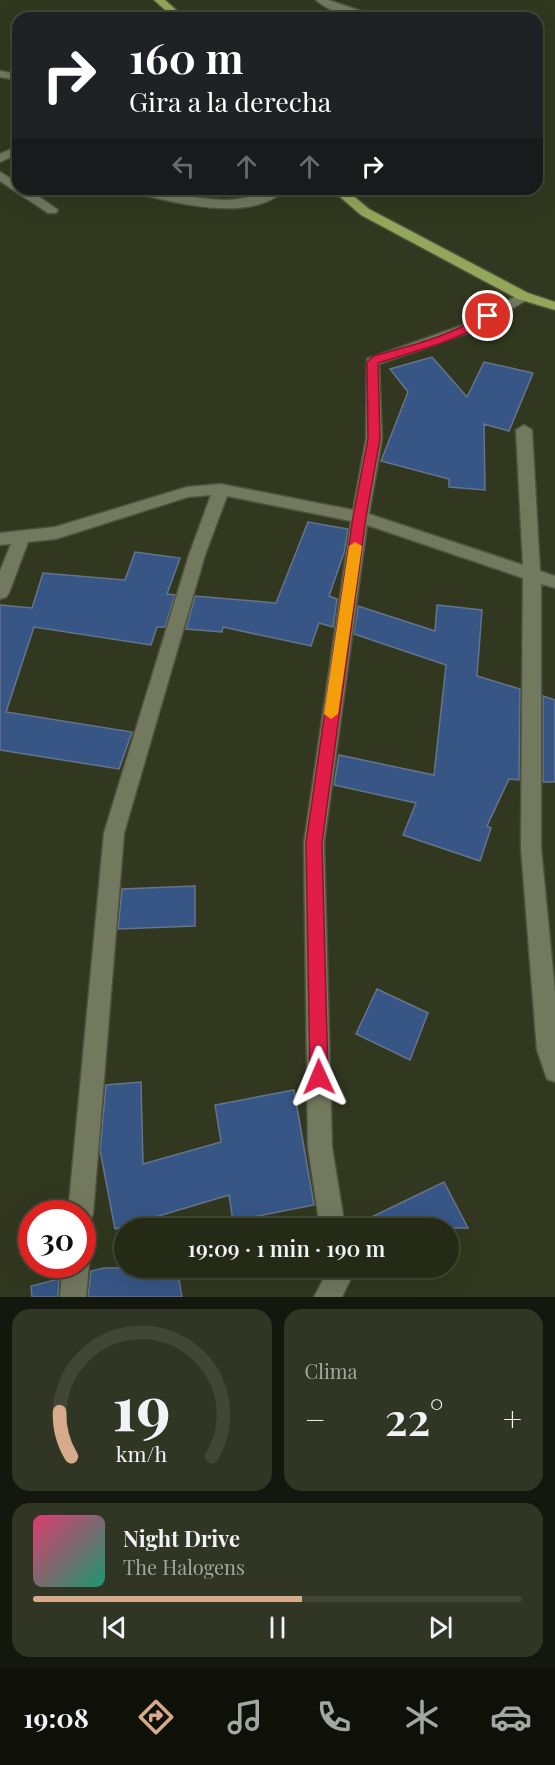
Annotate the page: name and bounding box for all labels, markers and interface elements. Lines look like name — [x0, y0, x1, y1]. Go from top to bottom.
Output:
text: 160 m — [129, 29, 244, 85]
icon: right — [30, 36, 108, 114]
text: Gira a la derecha — [129, 83, 331, 119]
icon: left — [167, 150, 200, 183]
icon: ahead — [230, 150, 263, 183]
icon: ahead — [293, 150, 326, 183]
icon: right — [356, 150, 389, 183]
pin — [462, 290, 513, 341]
icon: arrive — [471, 299, 504, 332]
position arrow — [287, 1045, 351, 1109]
speed limit sign: 30 — [18, 1200, 96, 1278]
text: 19:09 · 1 min · 190 m — [188, 1233, 385, 1263]
text: Clima — [305, 1357, 358, 1384]
text: 19 — [113, 1363, 171, 1447]
text: 22° — [385, 1387, 444, 1447]
text: − — [305, 1396, 326, 1440]
text: + — [503, 1396, 522, 1440]
text: km/h — [116, 1439, 168, 1467]
text: Night Drive — [123, 1523, 240, 1553]
text: The Halogens — [123, 1553, 245, 1580]
icon: previous — [98, 1611, 131, 1644]
icon: pause — [261, 1611, 294, 1644]
icon: next — [424, 1611, 457, 1644]
icon: directions — [135, 1696, 177, 1738]
icon: music — [224, 1696, 266, 1738]
icon: phone — [313, 1696, 355, 1738]
icon: climate — [401, 1696, 443, 1738]
icon: car — [490, 1696, 532, 1738]
text: 19:08 — [23, 1699, 89, 1735]

